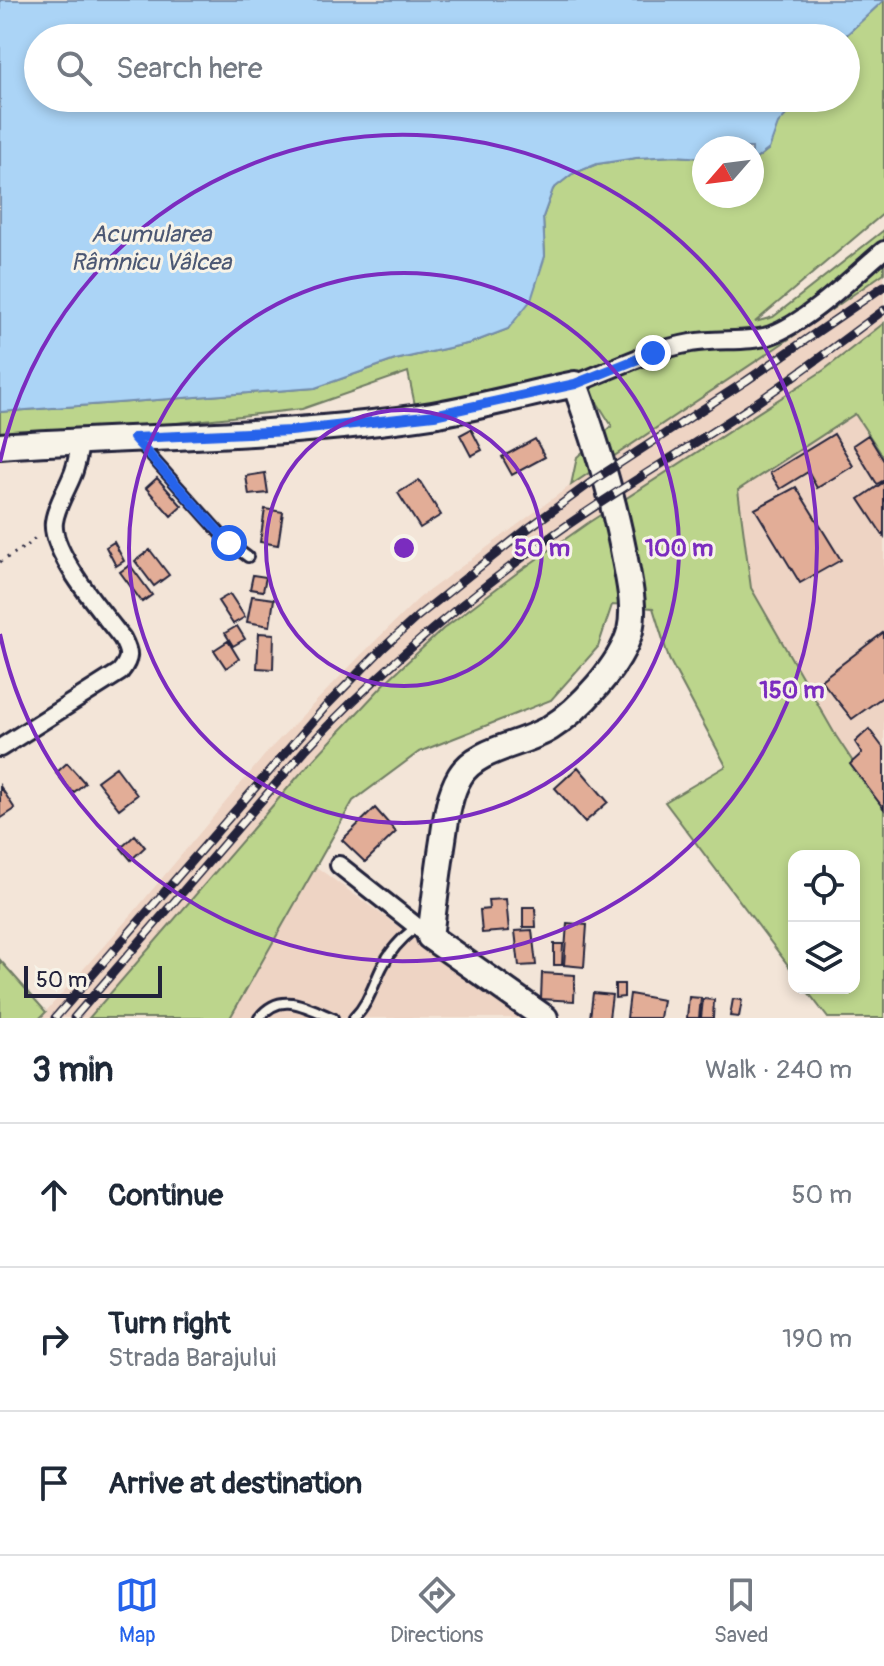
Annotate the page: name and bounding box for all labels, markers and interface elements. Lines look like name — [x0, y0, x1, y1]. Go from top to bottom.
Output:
search box — [24, 24, 860, 112]
icon: search — [52, 46, 96, 90]
text: Search here — [116, 50, 263, 87]
north arrow — [692, 136, 764, 208]
water label: Acumularea Râmnicu Vâlcea — [71, 220, 233, 277]
route end — [635, 335, 671, 371]
route start — [211, 525, 247, 561]
centre of rings — [390, 534, 418, 562]
text: 50 m — [514, 534, 570, 563]
text: 100 m — [645, 534, 713, 563]
text: 150 m — [759, 676, 825, 705]
map controls — [788, 850, 860, 994]
button: locate — [788, 850, 860, 922]
button: layers — [788, 922, 860, 994]
scale bar — [24, 962, 162, 998]
text: 50 m — [36, 966, 87, 994]
text: 3 min — [32, 1049, 114, 1092]
text: Walk · 240 m — [705, 1054, 852, 1086]
icon: ahead — [32, 1173, 76, 1217]
text: Continue — [108, 1177, 223, 1214]
text: 50 m — [791, 1179, 852, 1211]
text: Turn right — [108, 1305, 231, 1342]
icon: right — [32, 1317, 76, 1361]
text: 190 m — [782, 1323, 852, 1355]
text: Strada Barajului — [108, 1342, 276, 1374]
icon: arrive — [32, 1461, 76, 1505]
text: Arrive at destination — [108, 1465, 362, 1502]
tab: Map — [115, 1573, 159, 1649]
tab: Directions — [390, 1573, 483, 1649]
tab: Saved — [714, 1573, 769, 1649]

